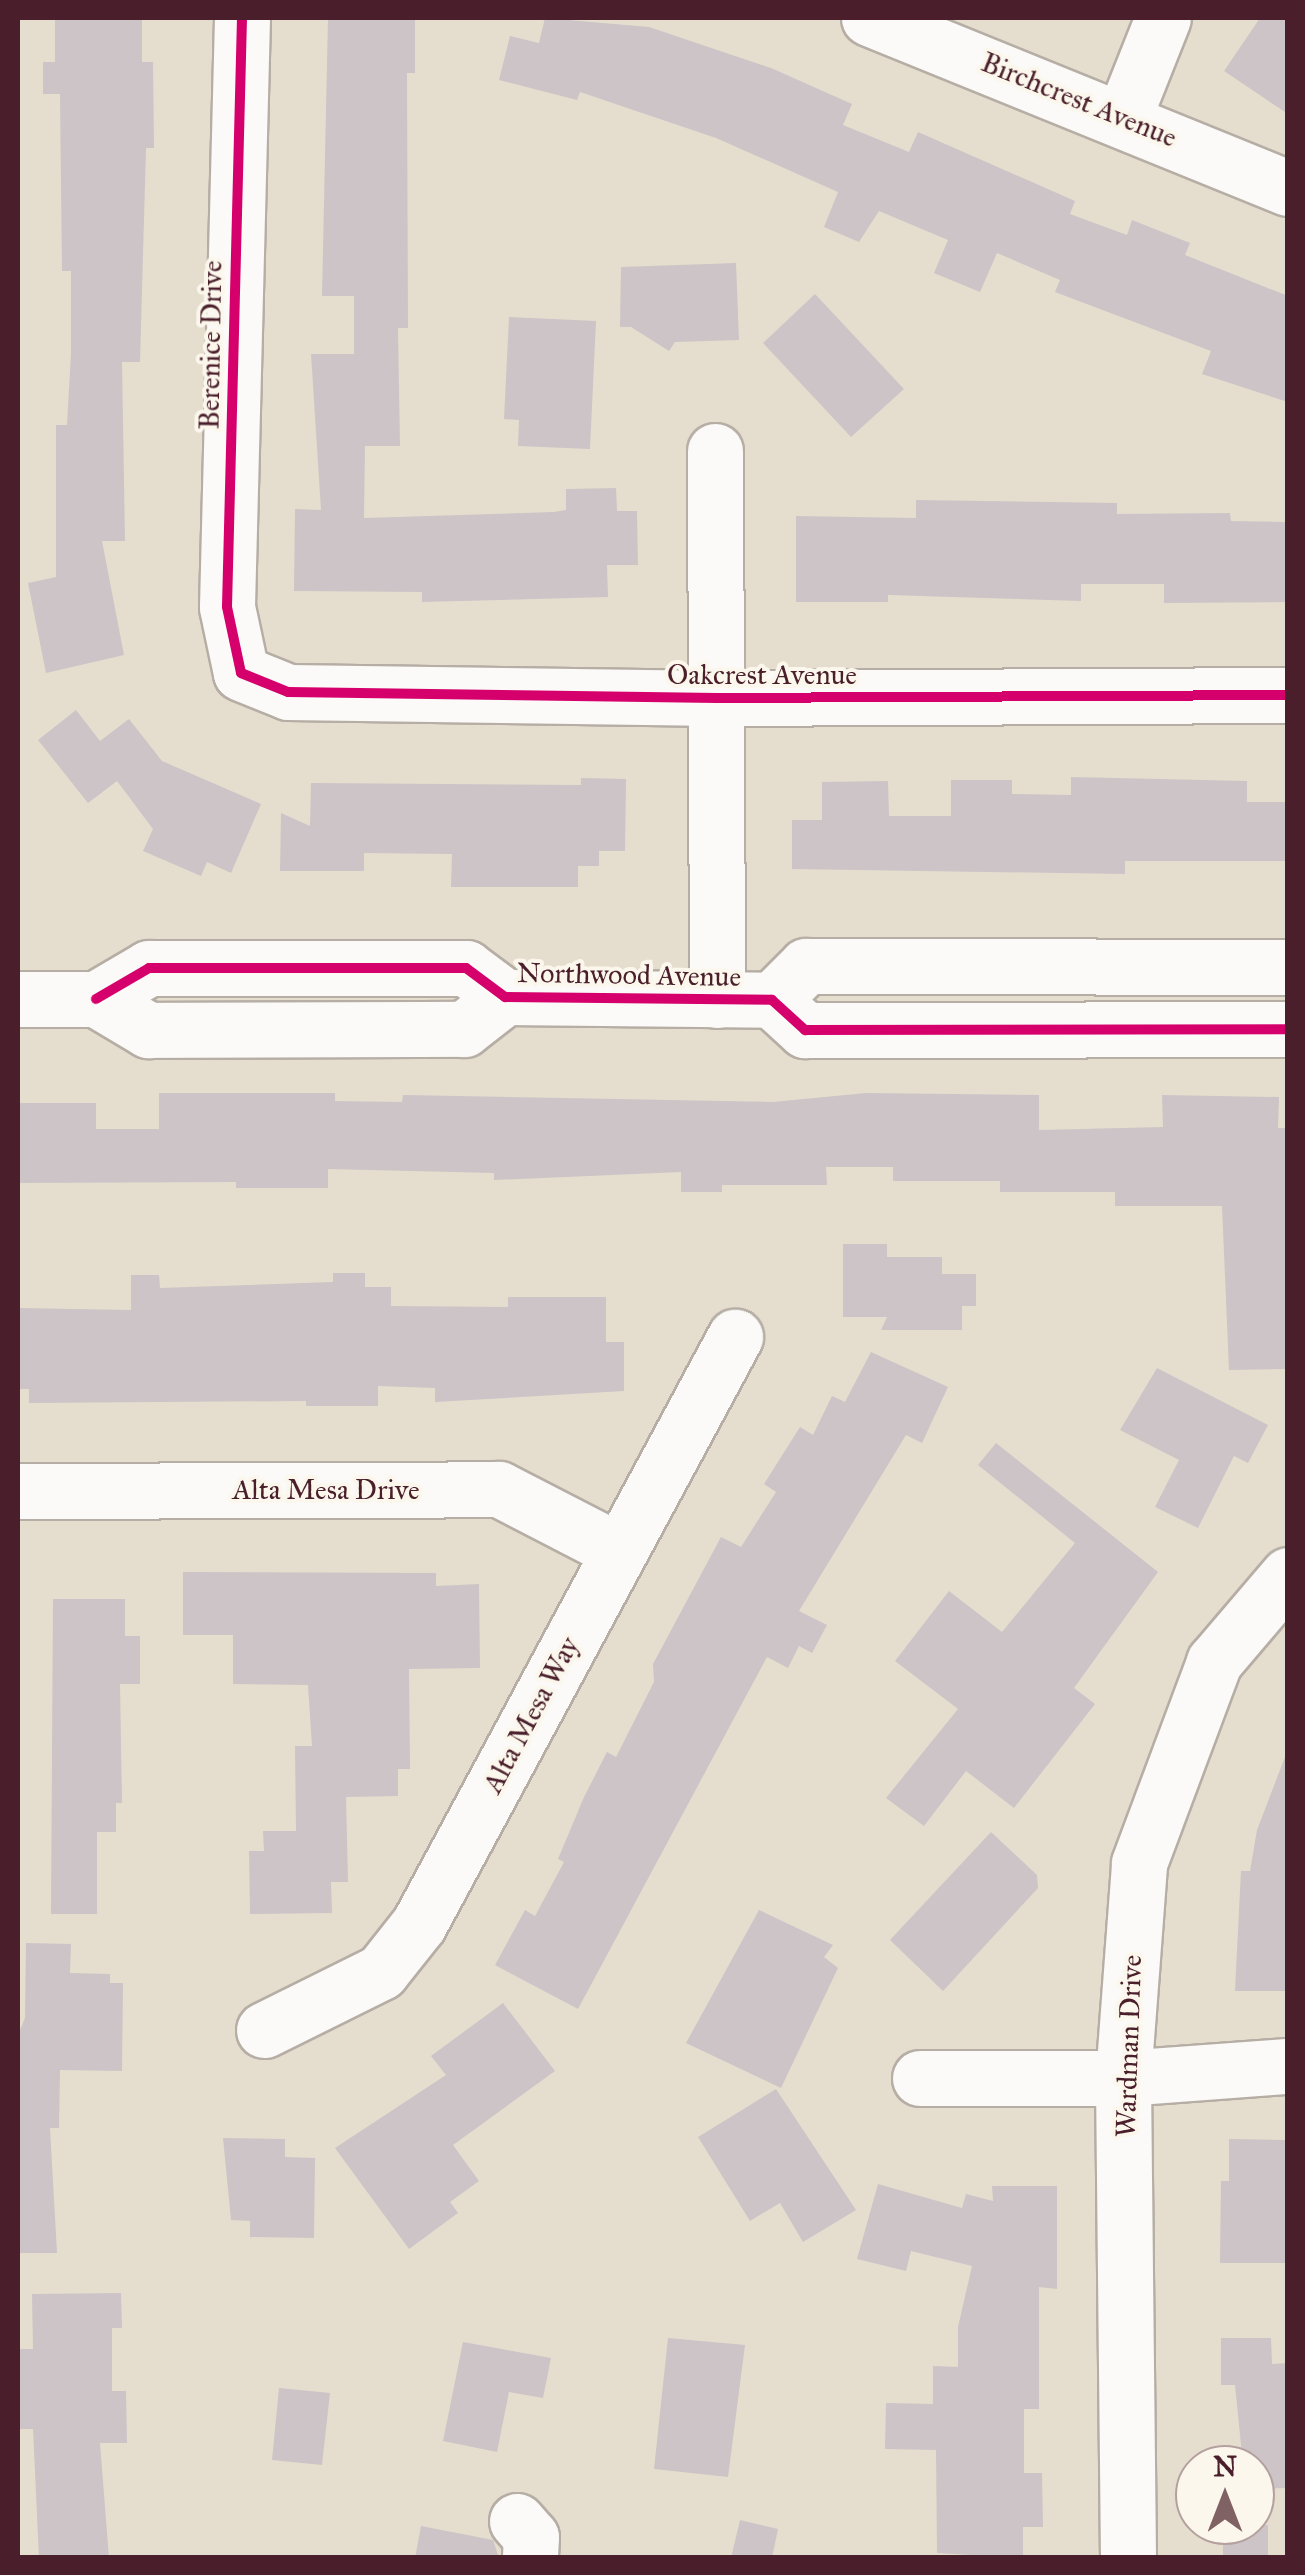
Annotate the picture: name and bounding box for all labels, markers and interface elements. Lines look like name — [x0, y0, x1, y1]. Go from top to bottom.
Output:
street label: Birchcrest Avenue — [976, 45, 1182, 155]
street label: Berenice Drive — [193, 260, 229, 430]
street label: Oakcrest Avenue — [667, 658, 857, 692]
street label: Northwood Avenue — [517, 956, 741, 994]
street label: Alta Mesa Drive — [232, 1473, 420, 1507]
street label: Alta Mesa Way — [476, 1631, 586, 1799]
street label: Wardman Drive — [1109, 1954, 1149, 2138]
north arrow — [1175, 2445, 1275, 2545]
text: N — [1213, 2449, 1237, 2484]

